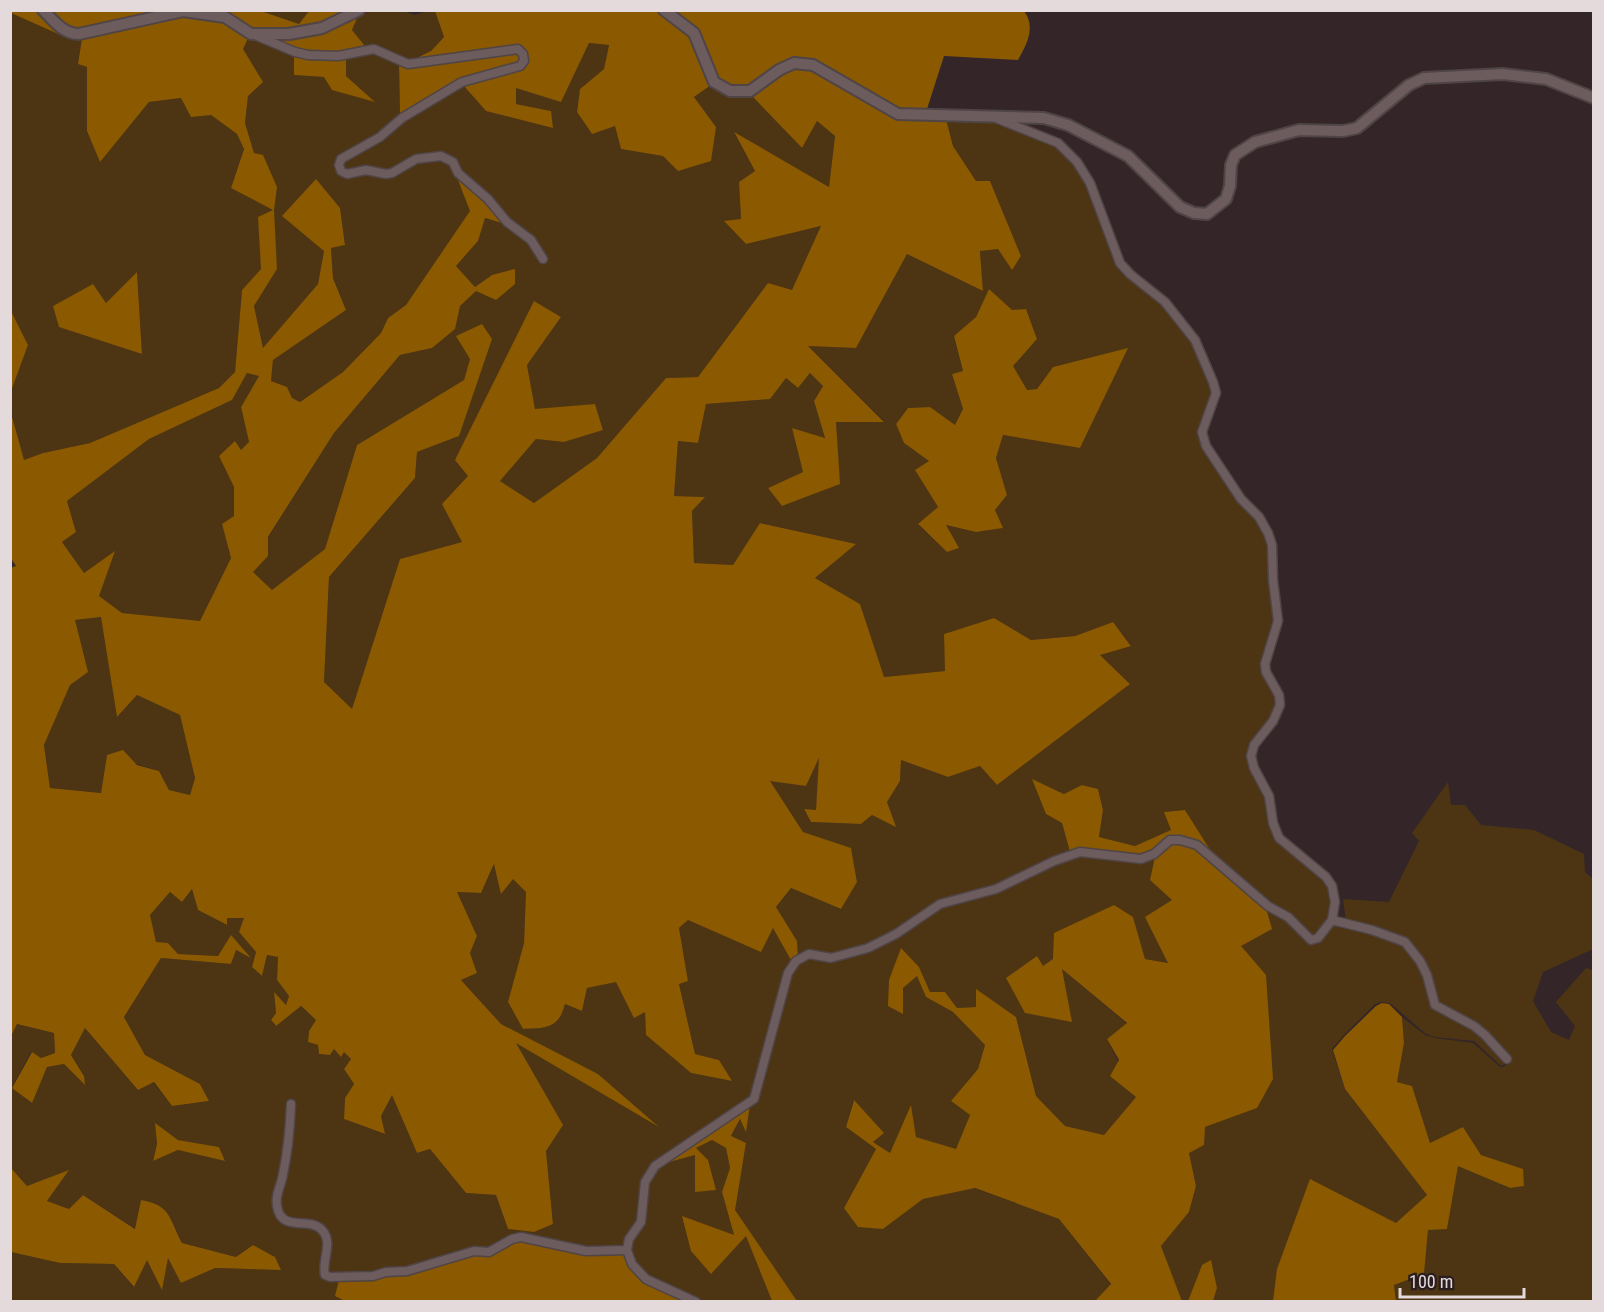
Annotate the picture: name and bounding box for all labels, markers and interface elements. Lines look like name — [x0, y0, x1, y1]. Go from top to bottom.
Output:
scale bar — [1400, 1261, 1524, 1299]
text: 100 m — [1409, 1271, 1453, 1292]

